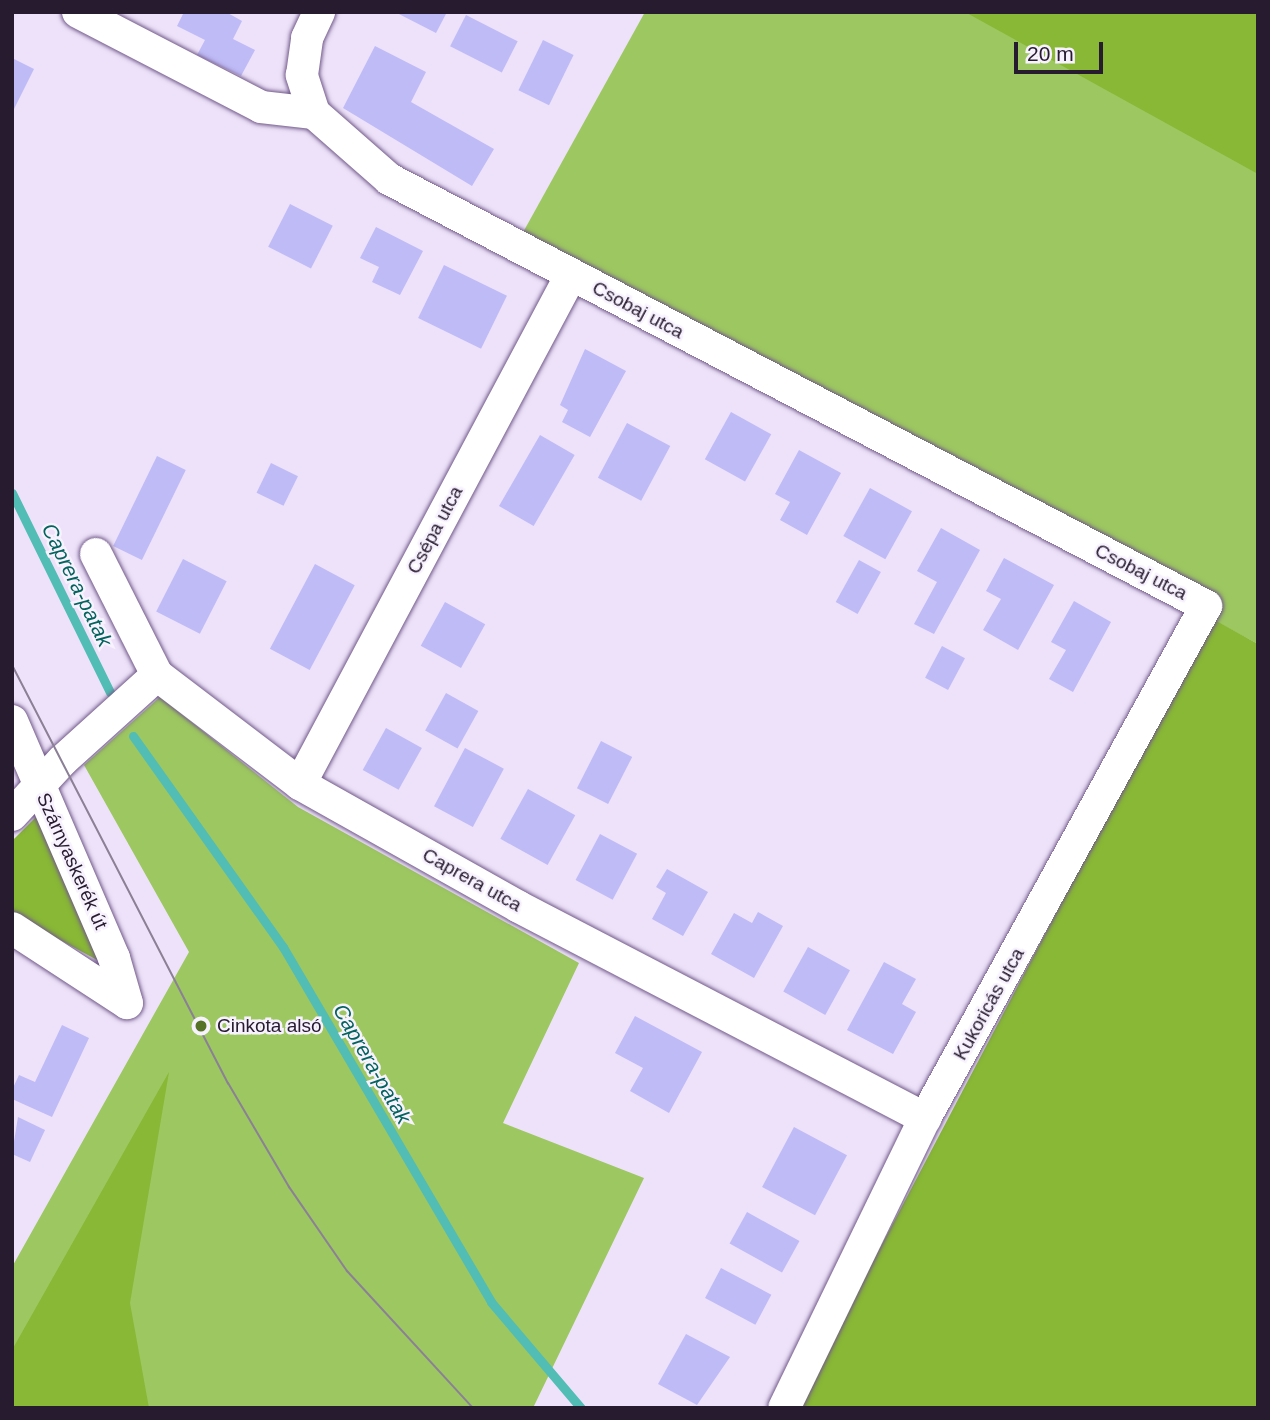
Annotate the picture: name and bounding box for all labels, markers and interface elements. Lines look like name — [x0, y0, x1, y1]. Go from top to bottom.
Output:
scale bar — [1018, 28, 1107, 72]
text: 20 m — [1027, 42, 1074, 65]
street label: Csobaj utca — [588, 276, 688, 344]
street label: Csépa utca — [402, 482, 468, 578]
water label: Caprera-patak — [36, 519, 118, 651]
street label: Csobaj utca — [1091, 539, 1191, 605]
street label: Szárnyaskerék út — [32, 789, 112, 933]
street label: Caprera utca — [418, 843, 526, 917]
street label: Kukoricás utca — [949, 944, 1029, 1064]
water label: Caprera-patak — [328, 1000, 416, 1128]
place label: Cinkota alsó — [217, 1015, 322, 1037]
marker: Cinkota alsó — [191, 1016, 211, 1036]

